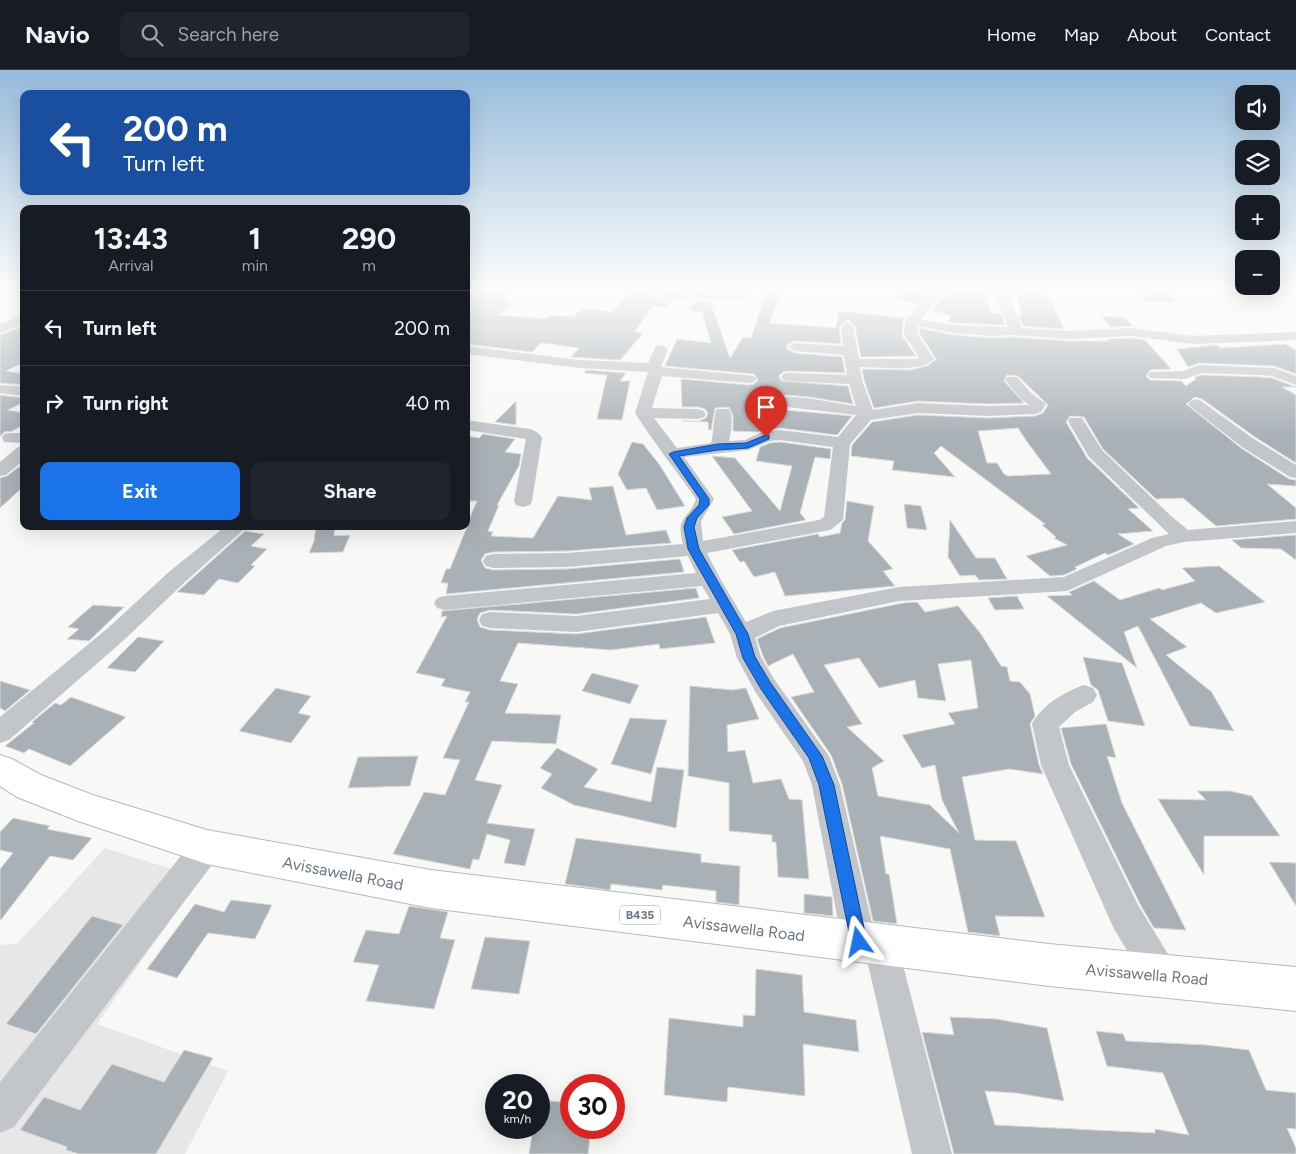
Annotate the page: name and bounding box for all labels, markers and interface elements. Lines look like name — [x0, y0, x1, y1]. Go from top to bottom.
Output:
search box — [120, 12, 470, 57]
text: Navio — [25, 20, 90, 49]
icon: search — [138, 21, 166, 49]
text: Search here — [178, 23, 279, 46]
text: Home — [987, 24, 1036, 46]
text: Map — [1064, 24, 1099, 46]
text: About — [1127, 24, 1177, 46]
text: Contact — [1205, 24, 1271, 46]
map controls — [1235, 85, 1280, 295]
button: sound — [1235, 85, 1280, 130]
text: 200 m — [123, 108, 227, 150]
icon: left — [40, 110, 105, 175]
button: layers — [1235, 140, 1280, 185]
text: Turn left — [123, 150, 205, 177]
button: + — [1235, 195, 1280, 240]
text: 13:43 — [94, 220, 168, 257]
text: 1 — [249, 220, 261, 257]
text: 290 — [342, 220, 396, 257]
button: − — [1235, 250, 1280, 295]
text: Arrival — [108, 256, 153, 275]
text: min — [242, 256, 268, 275]
text: m — [362, 256, 376, 275]
icon: left — [40, 314, 68, 342]
text: Turn left — [83, 317, 157, 340]
text: 200 m — [394, 317, 450, 340]
pin — [745, 386, 787, 437]
icon: right — [40, 389, 68, 417]
text: Turn right — [83, 392, 169, 415]
text: 40 m — [405, 392, 450, 415]
icon: arrive — [752, 393, 780, 421]
button: Exit — [40, 462, 240, 520]
button: Share — [250, 462, 450, 520]
street label: Avissawella Road — [281, 852, 405, 895]
road number: B435 — [620, 906, 660, 924]
street label: Avissawella Road — [682, 912, 806, 945]
position arrow — [832, 915, 884, 967]
street label: Avissawella Road — [1085, 960, 1209, 989]
speed limit sign: 30 — [560, 1074, 625, 1139]
text: 20 — [502, 1085, 533, 1115]
text: km/h — [504, 1112, 531, 1126]

